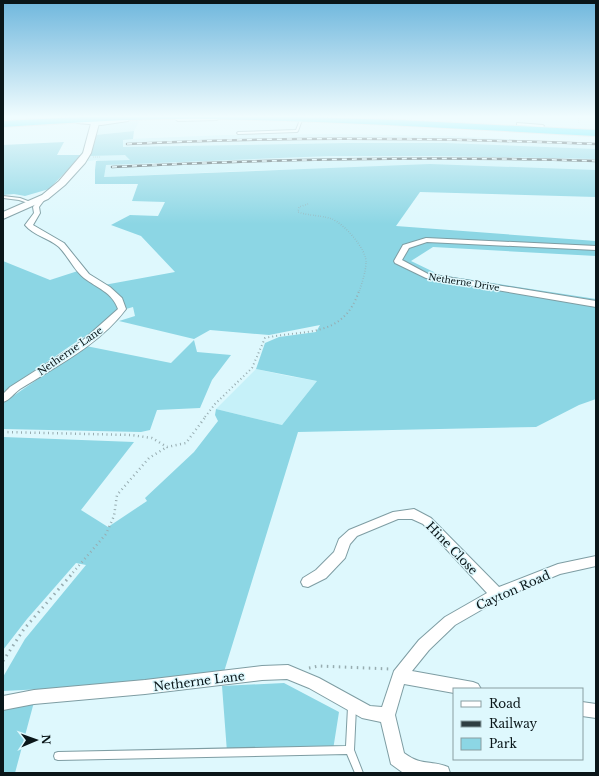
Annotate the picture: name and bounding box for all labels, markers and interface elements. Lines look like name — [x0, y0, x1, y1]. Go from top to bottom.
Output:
street label: Netherne Drive — [428, 271, 500, 293]
street label: Netherne Lane — [35, 324, 105, 378]
street label: Hine Close — [423, 519, 481, 578]
street label: Cayton Road — [474, 567, 552, 613]
street label: Netherne Lane — [152, 668, 246, 694]
legend — [453, 688, 583, 760]
text: Road — [489, 696, 521, 711]
text: Railway — [489, 716, 538, 731]
north arrow — [16, 720, 56, 760]
text: N — [39, 734, 53, 746]
text: Park — [489, 736, 517, 751]

